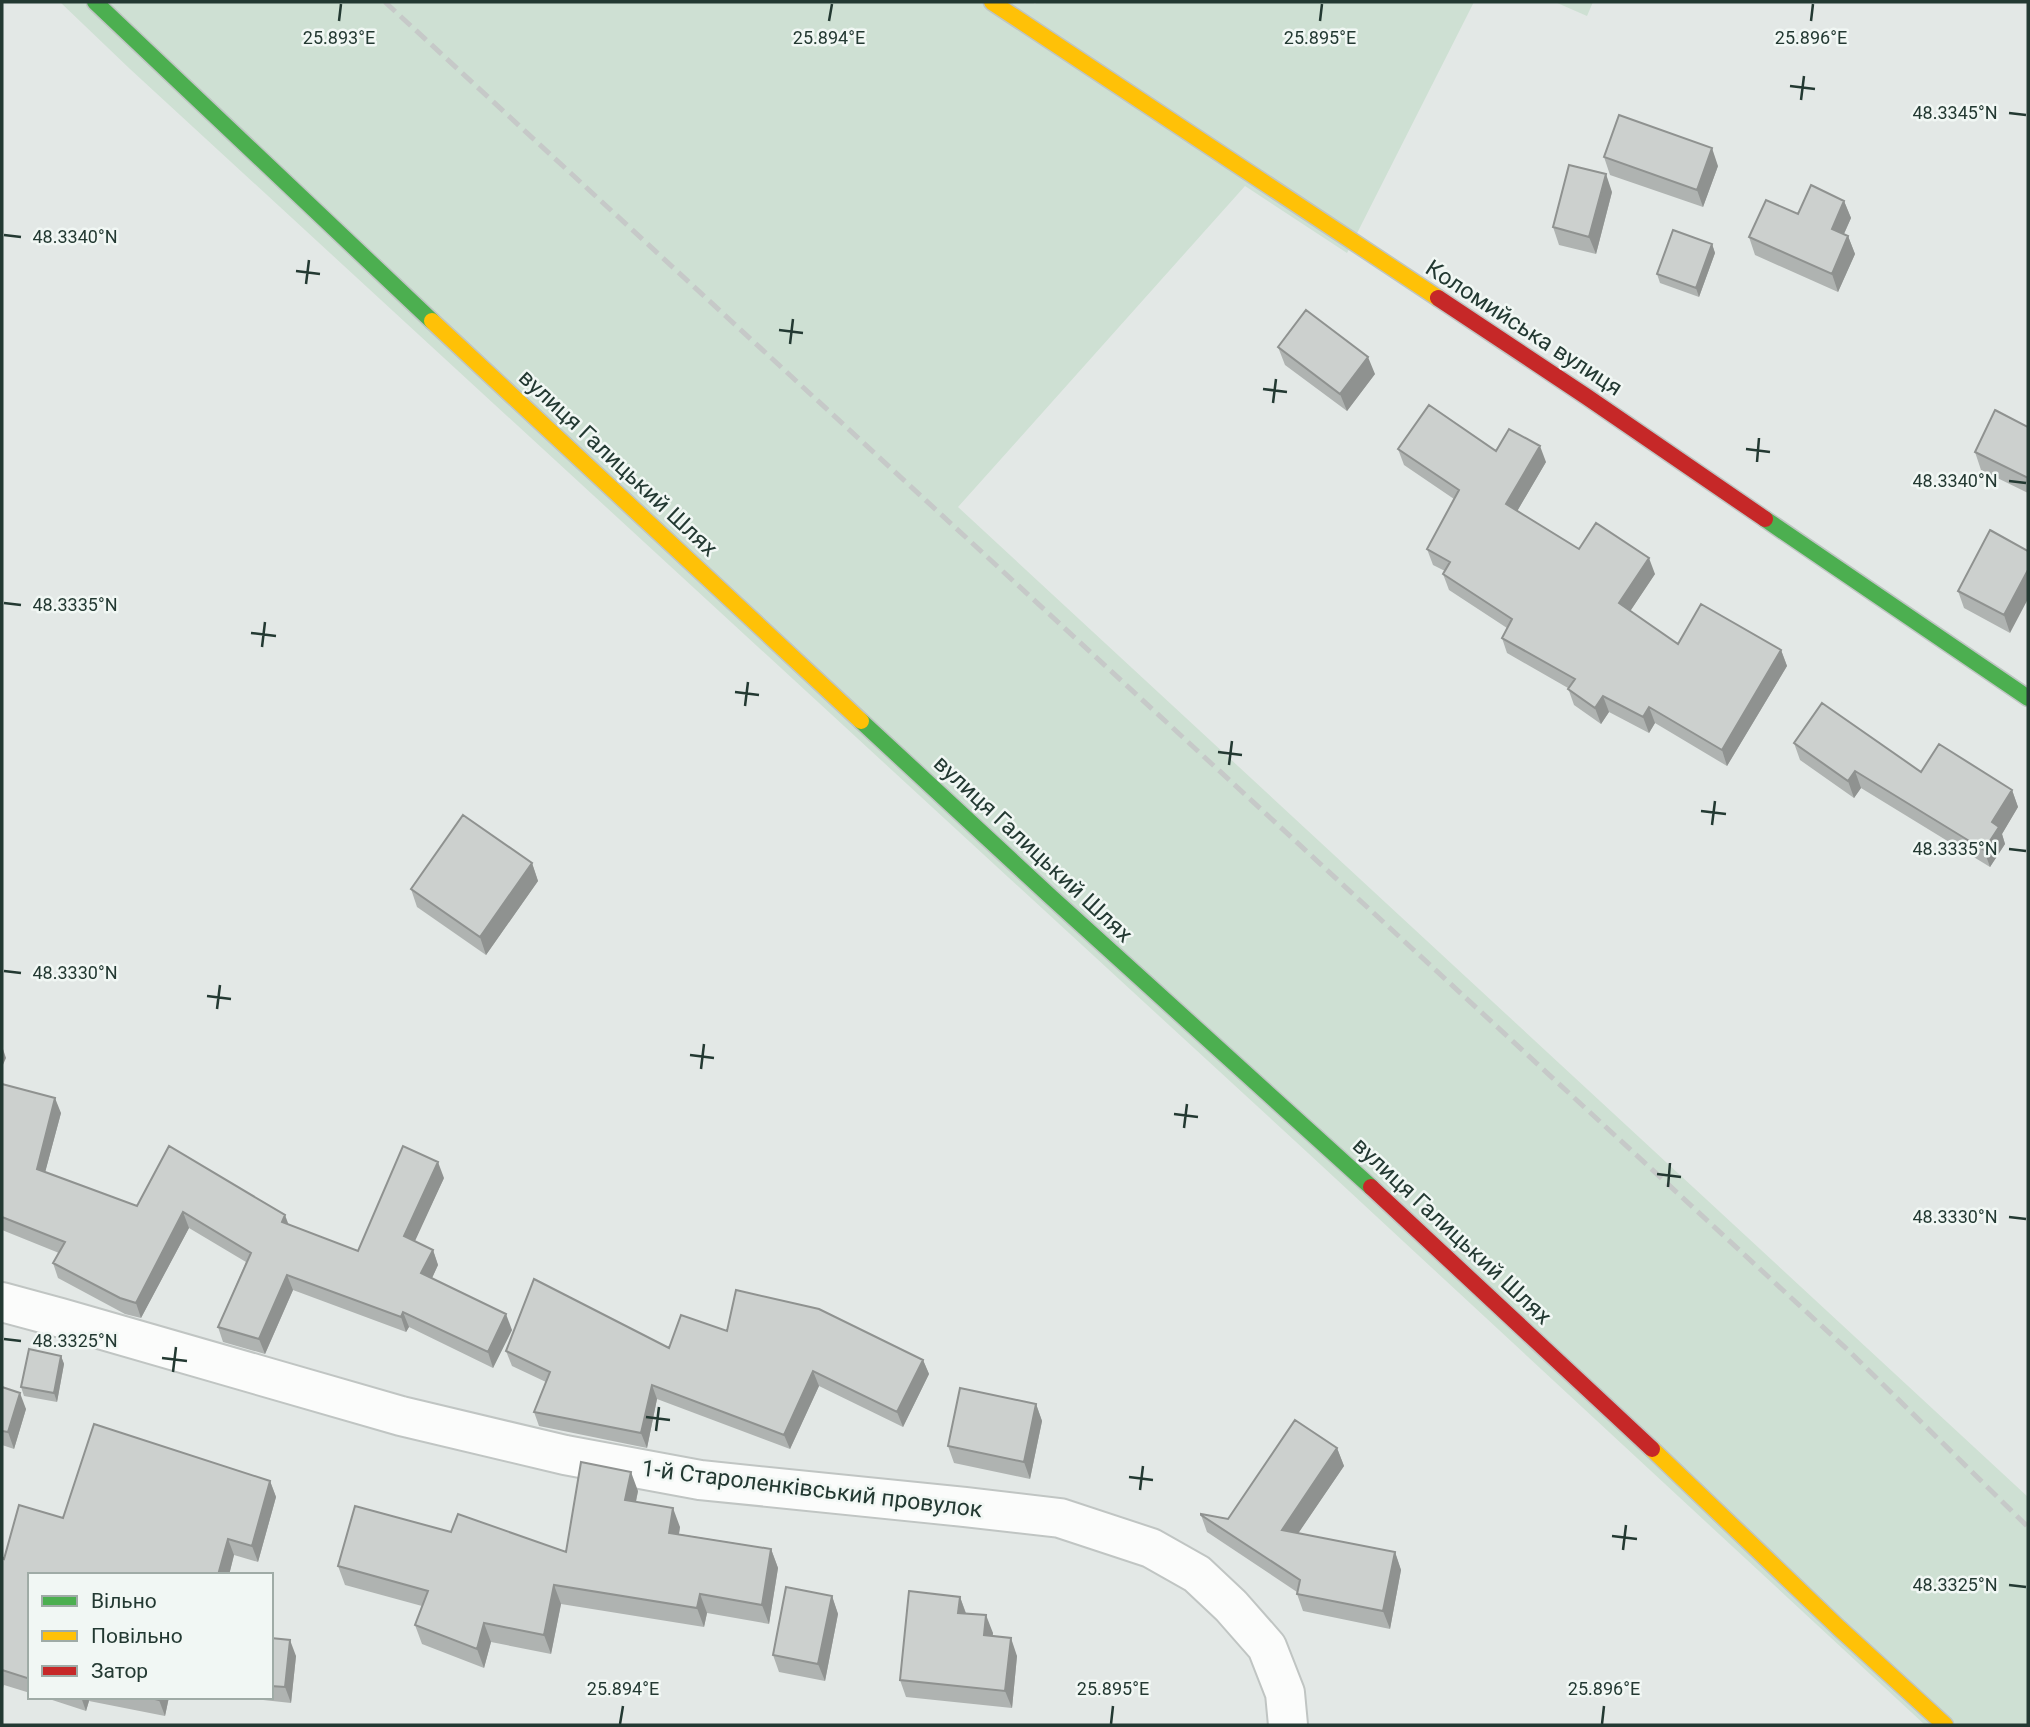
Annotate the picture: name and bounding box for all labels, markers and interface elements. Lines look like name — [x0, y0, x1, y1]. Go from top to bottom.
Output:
text: 25.893°E — [303, 27, 375, 48]
text: 25.894°E — [793, 27, 865, 48]
text: 25.895°E — [1284, 27, 1356, 48]
text: 25.896°E — [1775, 27, 1847, 48]
text: 48.3345°N — [1912, 102, 1998, 123]
text: 48.3340°N — [32, 226, 118, 247]
street label: Коломийська вулиця — [1421, 254, 1627, 402]
street label: вулиця Галицький Шлях — [513, 364, 723, 562]
text: 48.3340°N — [1912, 470, 1998, 491]
text: 48.3335°N — [32, 594, 118, 615]
street label: вулиця Галицький Шлях — [928, 750, 1138, 948]
text: 48.3335°N — [1912, 838, 1998, 859]
text: 48.3330°N — [32, 962, 118, 983]
street label: вулиця Галицький Шлях — [1347, 1132, 1557, 1330]
text: 48.3330°N — [1912, 1206, 1998, 1227]
text: 48.3325°N — [32, 1330, 118, 1351]
street label: 1-й Староленківський провулок — [640, 1455, 985, 1523]
legend — [28, 1573, 273, 1699]
text: 48.3325°N — [1912, 1574, 1998, 1595]
text: Вільно — [91, 1589, 157, 1613]
text: Повільно — [91, 1624, 183, 1648]
text: Затор — [91, 1659, 148, 1683]
text: 25.894°E — [587, 1678, 659, 1699]
text: 25.895°E — [1077, 1678, 1149, 1699]
text: 25.896°E — [1568, 1678, 1640, 1699]

